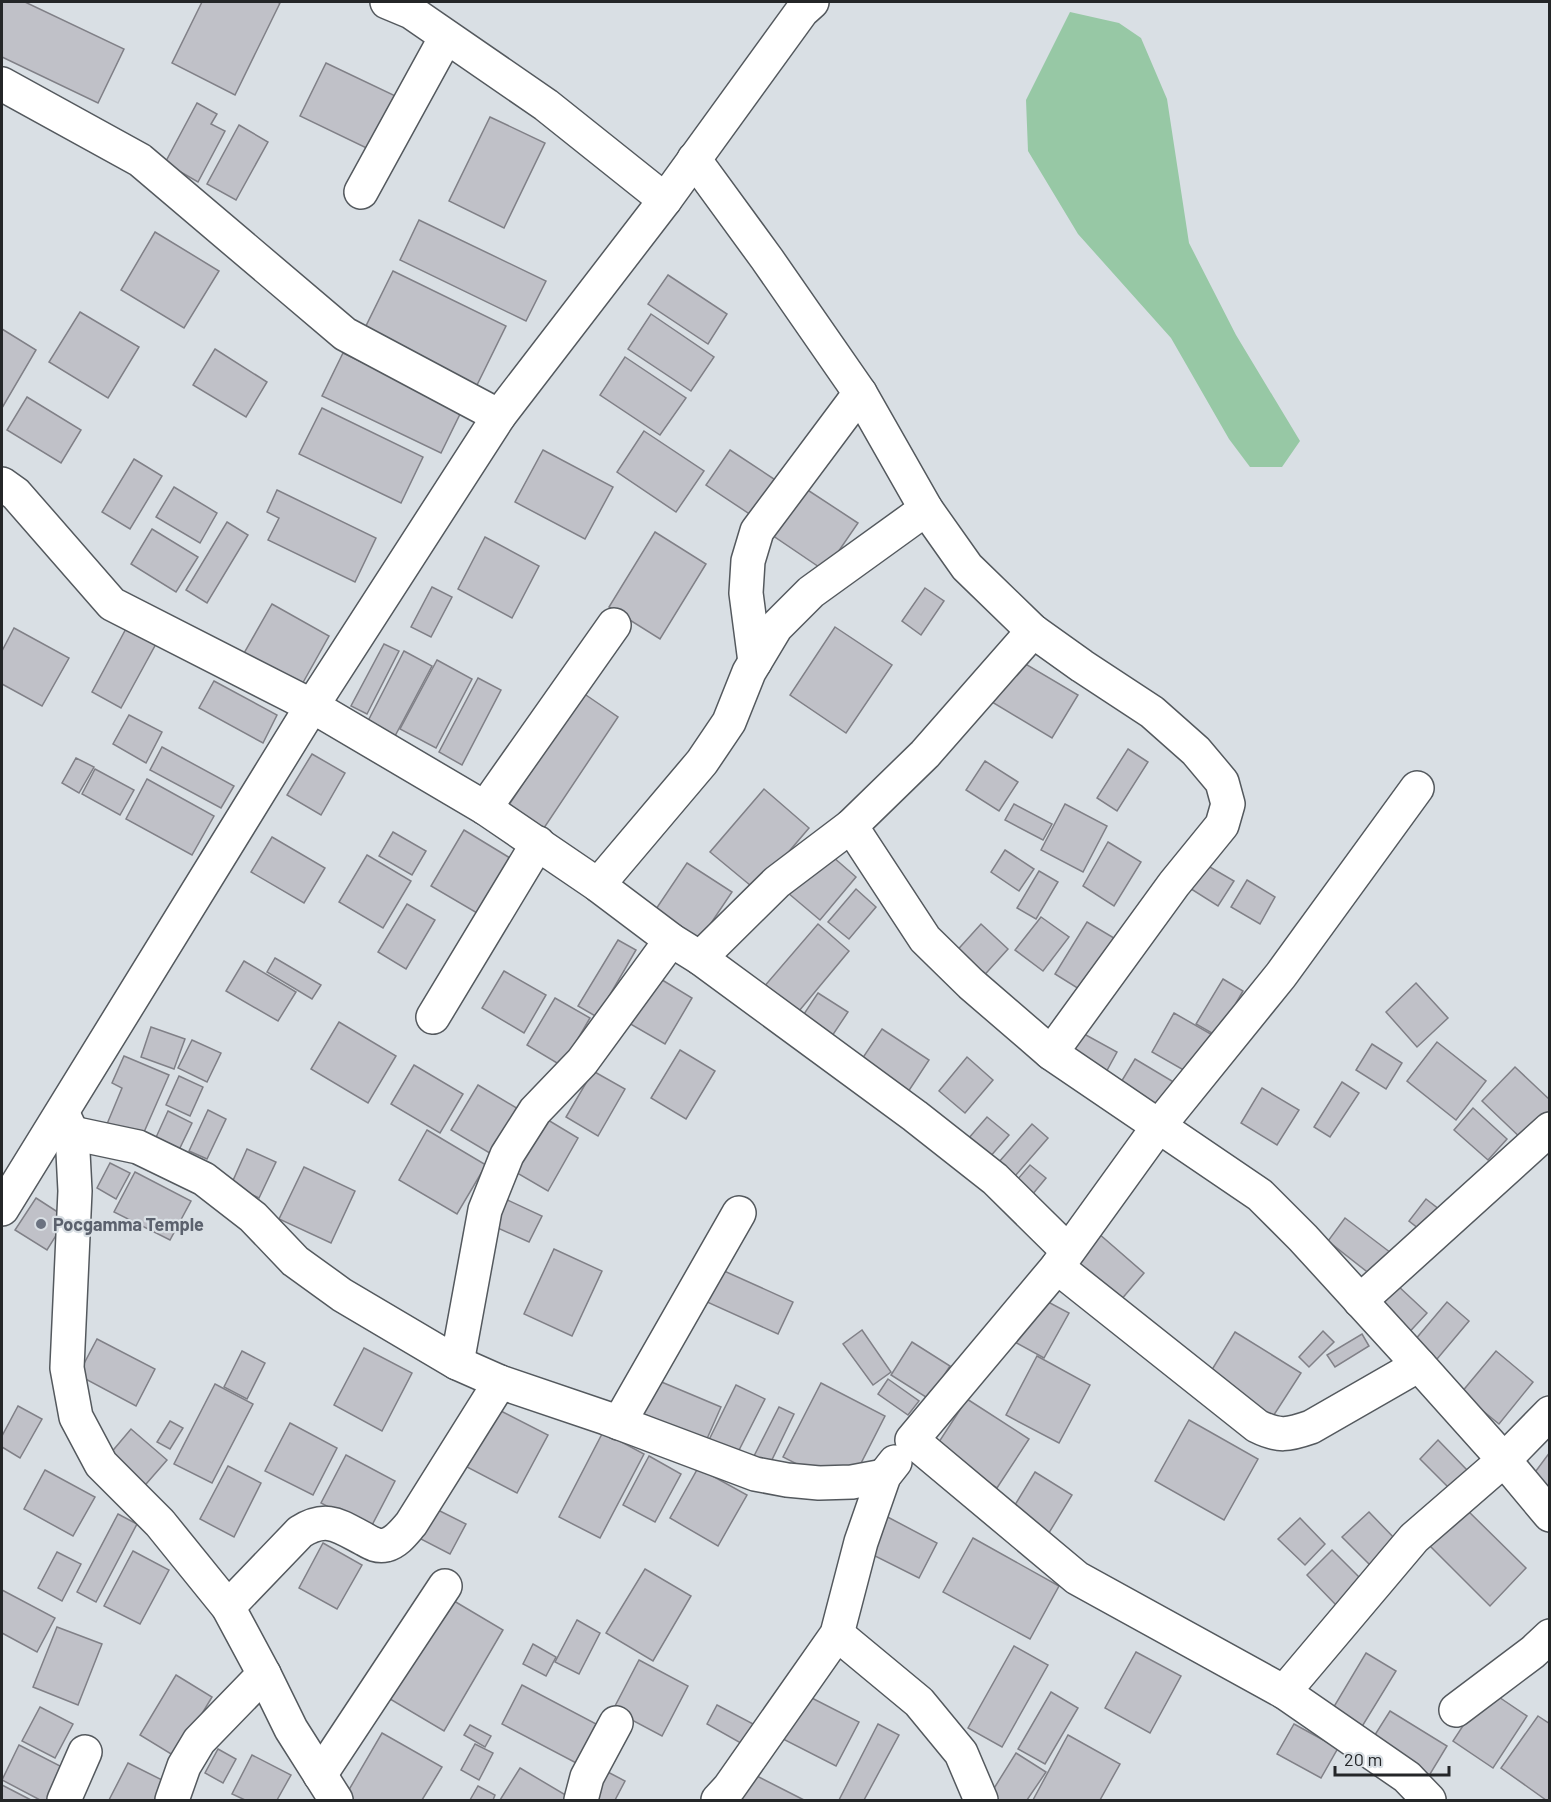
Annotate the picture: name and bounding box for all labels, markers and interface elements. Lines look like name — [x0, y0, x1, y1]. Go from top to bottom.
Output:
place label: Pocgamma Temple — [53, 1213, 204, 1235]
marker: Pocgamma Temple — [34, 1217, 48, 1231]
scale bar — [1335, 1739, 1449, 1777]
text: 20 m — [1344, 1748, 1382, 1770]

